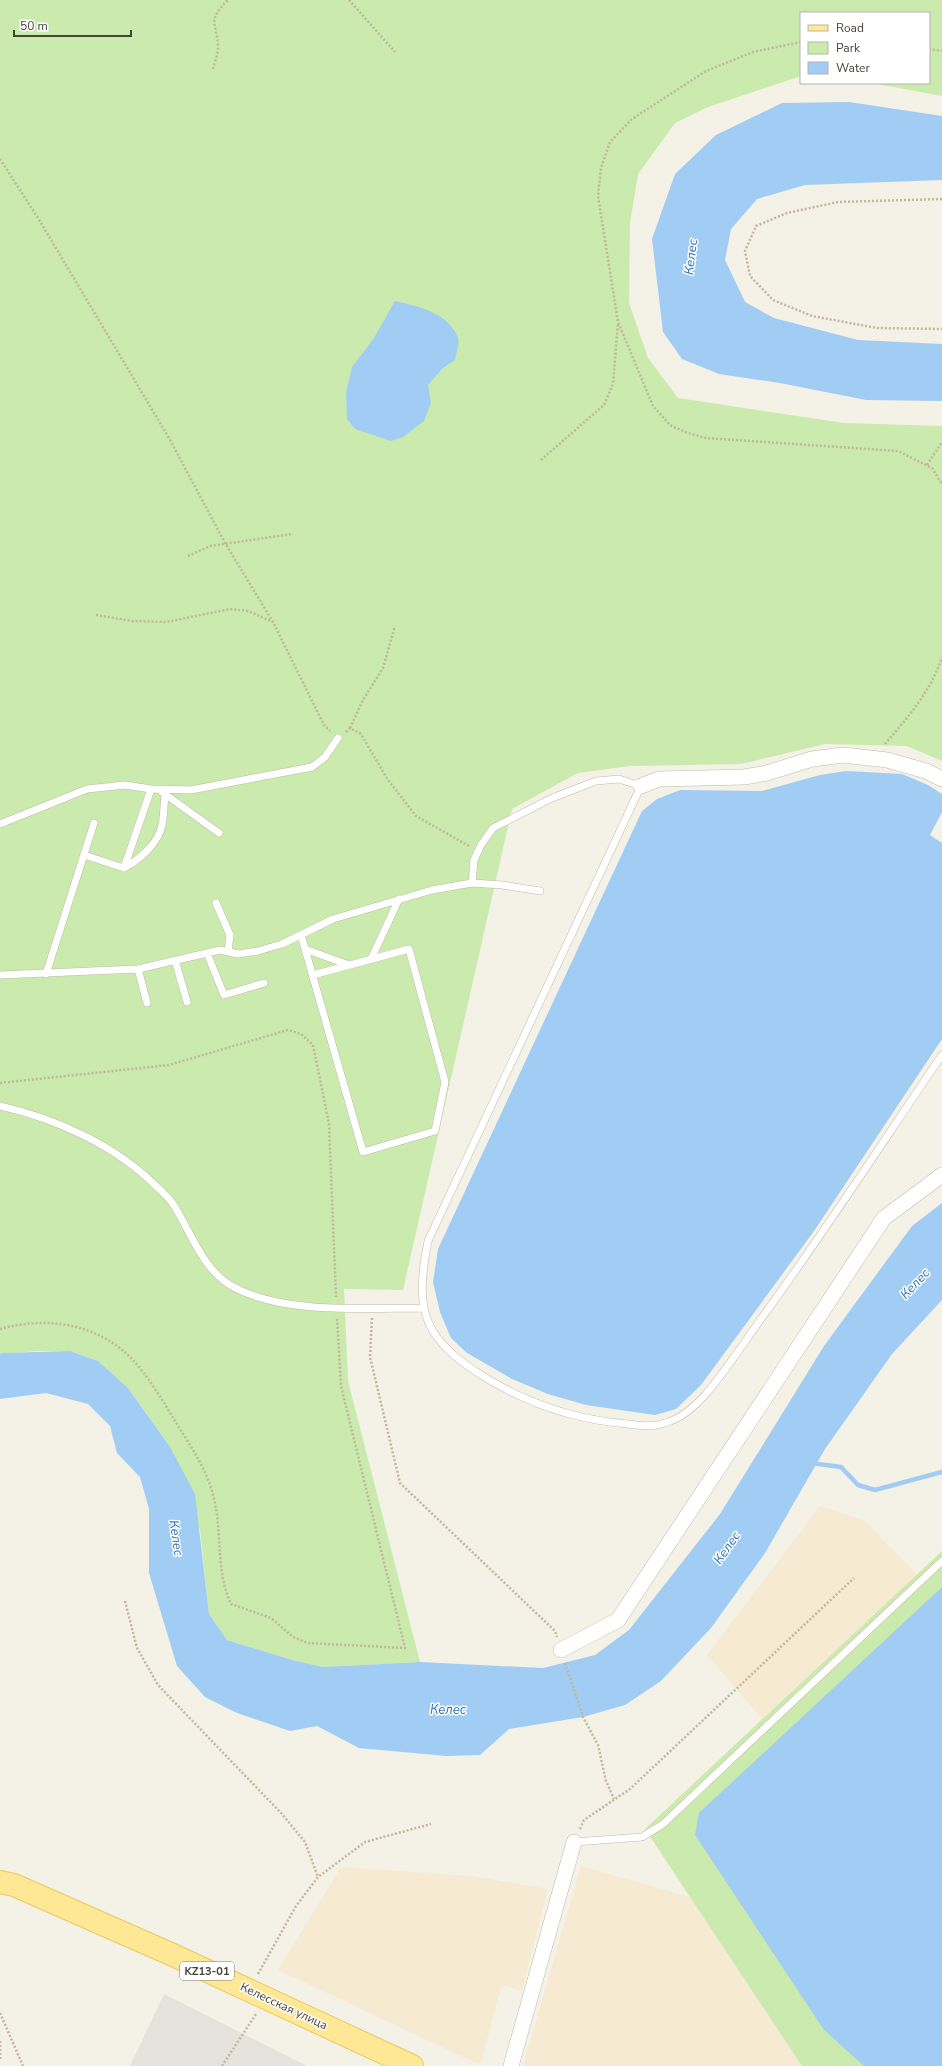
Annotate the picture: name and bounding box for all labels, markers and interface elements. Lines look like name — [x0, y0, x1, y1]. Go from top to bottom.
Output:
scale bar — [14, 12, 131, 38]
legend — [800, 12, 930, 84]
text: 50 m — [20, 18, 48, 34]
text: Road — [836, 20, 864, 36]
text: Park — [836, 40, 861, 56]
text: Water — [836, 60, 870, 76]
water label: Келес — [680, 237, 702, 276]
water label: Келес — [896, 1264, 934, 1303]
water label: Келес — [165, 1519, 188, 1558]
water label: Келес — [709, 1527, 745, 1568]
water label: Келес — [430, 1701, 467, 1719]
road number: KZ13-01 — [180, 1962, 234, 1980]
street label: Келесская улица — [238, 1979, 330, 2033]

